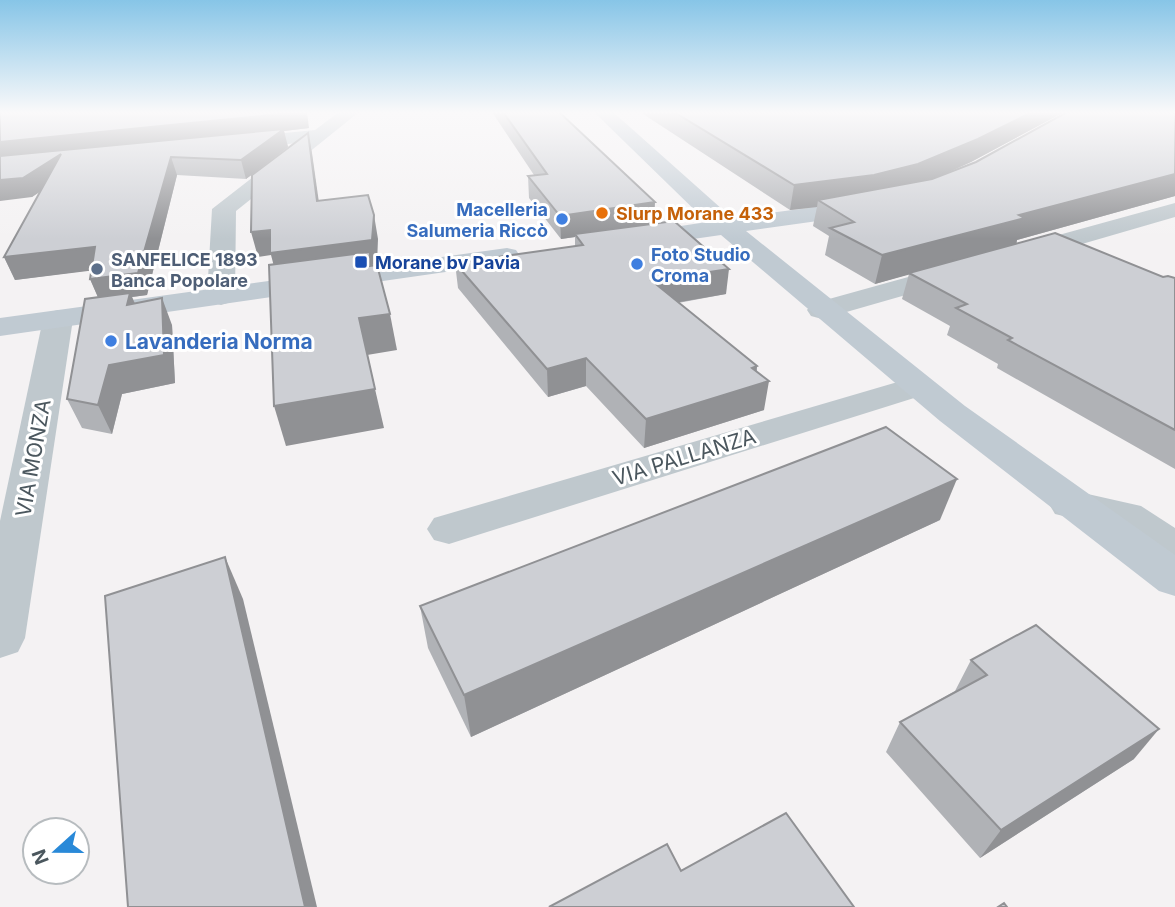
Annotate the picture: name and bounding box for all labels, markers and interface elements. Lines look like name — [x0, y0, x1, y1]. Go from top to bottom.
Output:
place label: Macelleria Salumeria Riccò — [407, 199, 548, 241]
place label: Slurp Morane 433 — [616, 203, 774, 224]
marker: Slurp Morane 433 — [594, 205, 610, 221]
marker: Macelleria Salumeria Riccò — [554, 211, 570, 227]
place label: Foto Studio Croma — [651, 244, 751, 286]
place label: SANFELICE 1893 Banca Popolare — [111, 249, 258, 291]
place label: Morane bv Pavia — [375, 252, 520, 273]
marker: Morane bv Pavia — [353, 254, 369, 270]
marker: Foto Studio Croma — [629, 256, 645, 272]
marker: SANFELICE 1893 Banca Popolare — [89, 261, 105, 277]
place label: Lavanderia Norma — [125, 329, 313, 354]
marker: Lavanderia Norma — [103, 333, 119, 349]
street label: VIA MONZA — [10, 397, 56, 519]
street label: VIA PALLANZA — [609, 423, 759, 491]
north arrow — [21, 816, 91, 886]
text: N — [27, 846, 54, 868]

